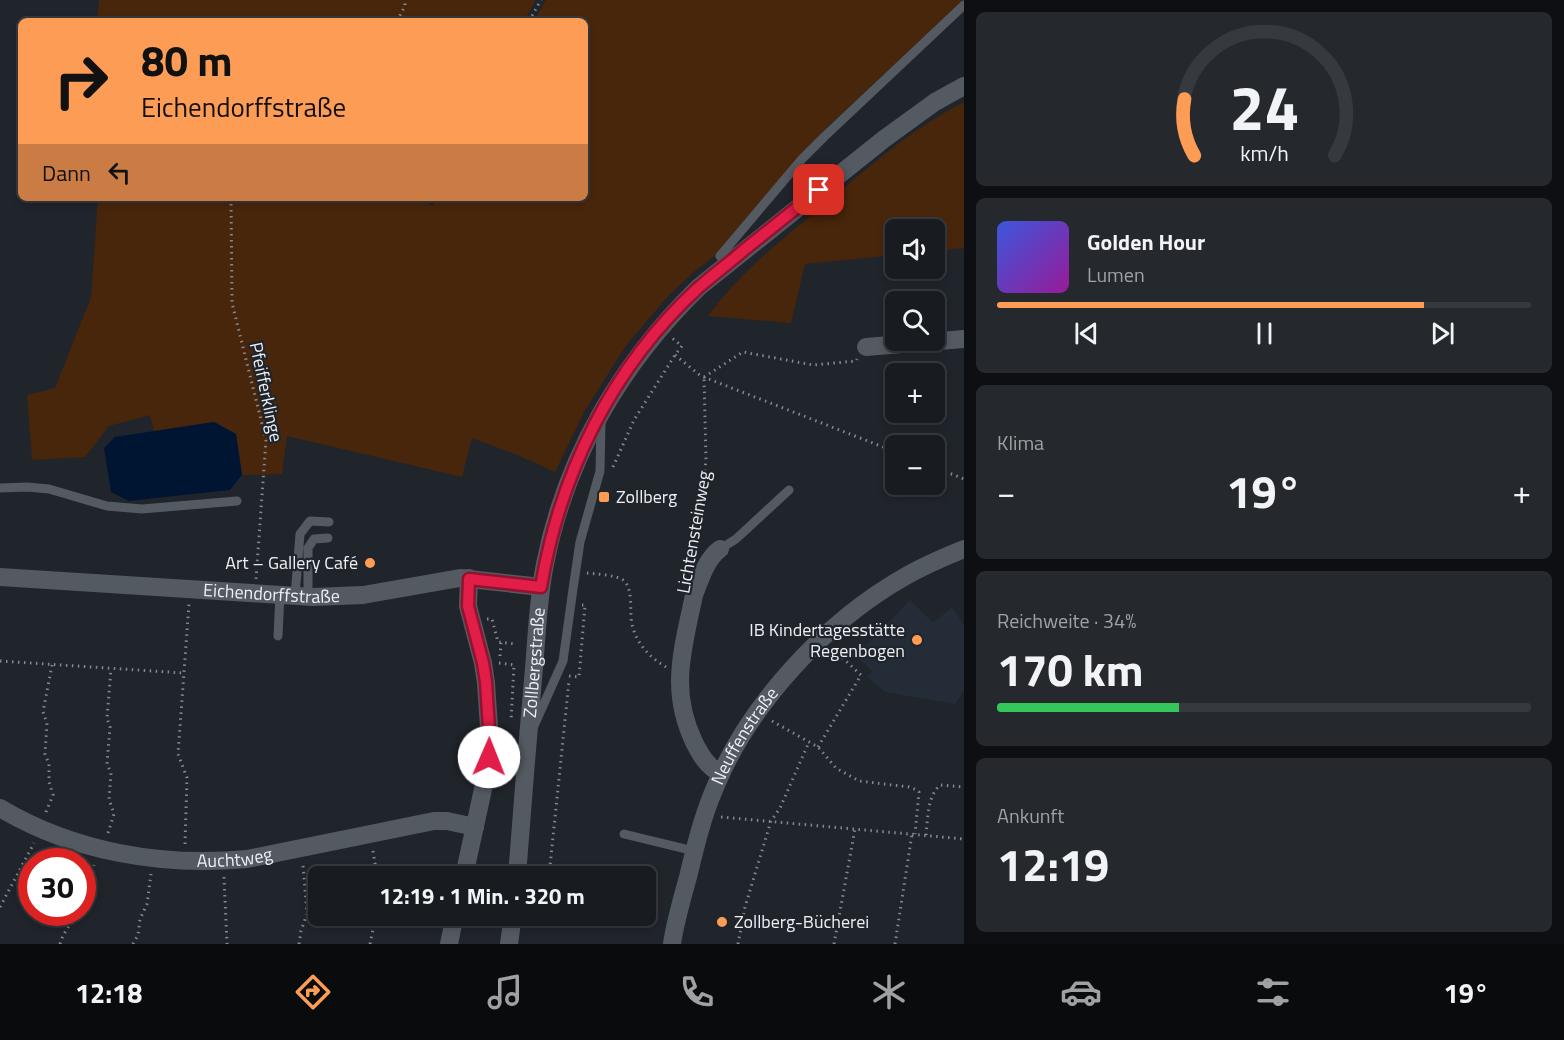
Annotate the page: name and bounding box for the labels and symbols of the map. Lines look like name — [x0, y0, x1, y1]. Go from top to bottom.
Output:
pin — [793, 164, 844, 215]
street label: Pfeifferklinge — [243, 340, 290, 444]
street label: Lichtensteinweg — [669, 468, 718, 596]
place label: Zollberg — [616, 483, 677, 510]
marker: Zollberg — [597, 490, 611, 504]
place label: Art – Gallery Café — [225, 549, 358, 576]
marker: Art – Gallery Café — [363, 556, 377, 570]
street label: Eichendorffstraße — [202, 576, 340, 610]
street label: Zollbergstraße — [516, 606, 552, 719]
place label: IB Kindertagesstätte Regenbogen — [749, 616, 905, 664]
marker: IB Kindertagesstätte Regenbogen — [910, 633, 924, 647]
street label: Neuffenstraße — [704, 681, 784, 789]
position arrow — [457, 725, 521, 789]
street label: Auchtweg — [197, 840, 275, 874]
speed limit sign: 30 — [18, 848, 96, 926]
place label: Zollberg-Bücherei — [734, 908, 869, 935]
marker: Zollberg-Bücherei — [715, 915, 729, 929]

